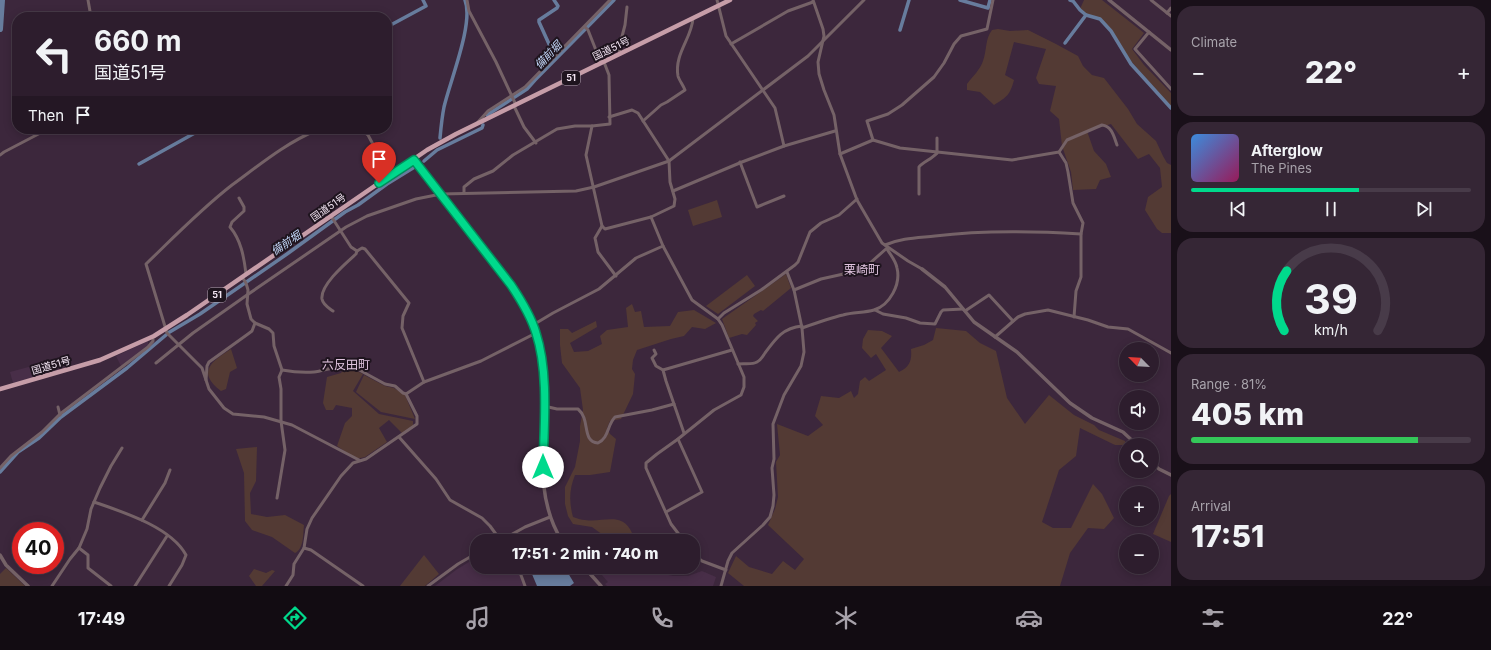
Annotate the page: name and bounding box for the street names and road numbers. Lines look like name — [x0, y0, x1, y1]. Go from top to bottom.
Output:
street label: 国道51号 — [590, 34, 632, 62]
road number: 51 — [562, 71, 580, 85]
street label: 国道51号 — [308, 191, 348, 223]
road number: 51 — [208, 288, 226, 302]
street label: 国道51号 — [30, 354, 72, 376]

